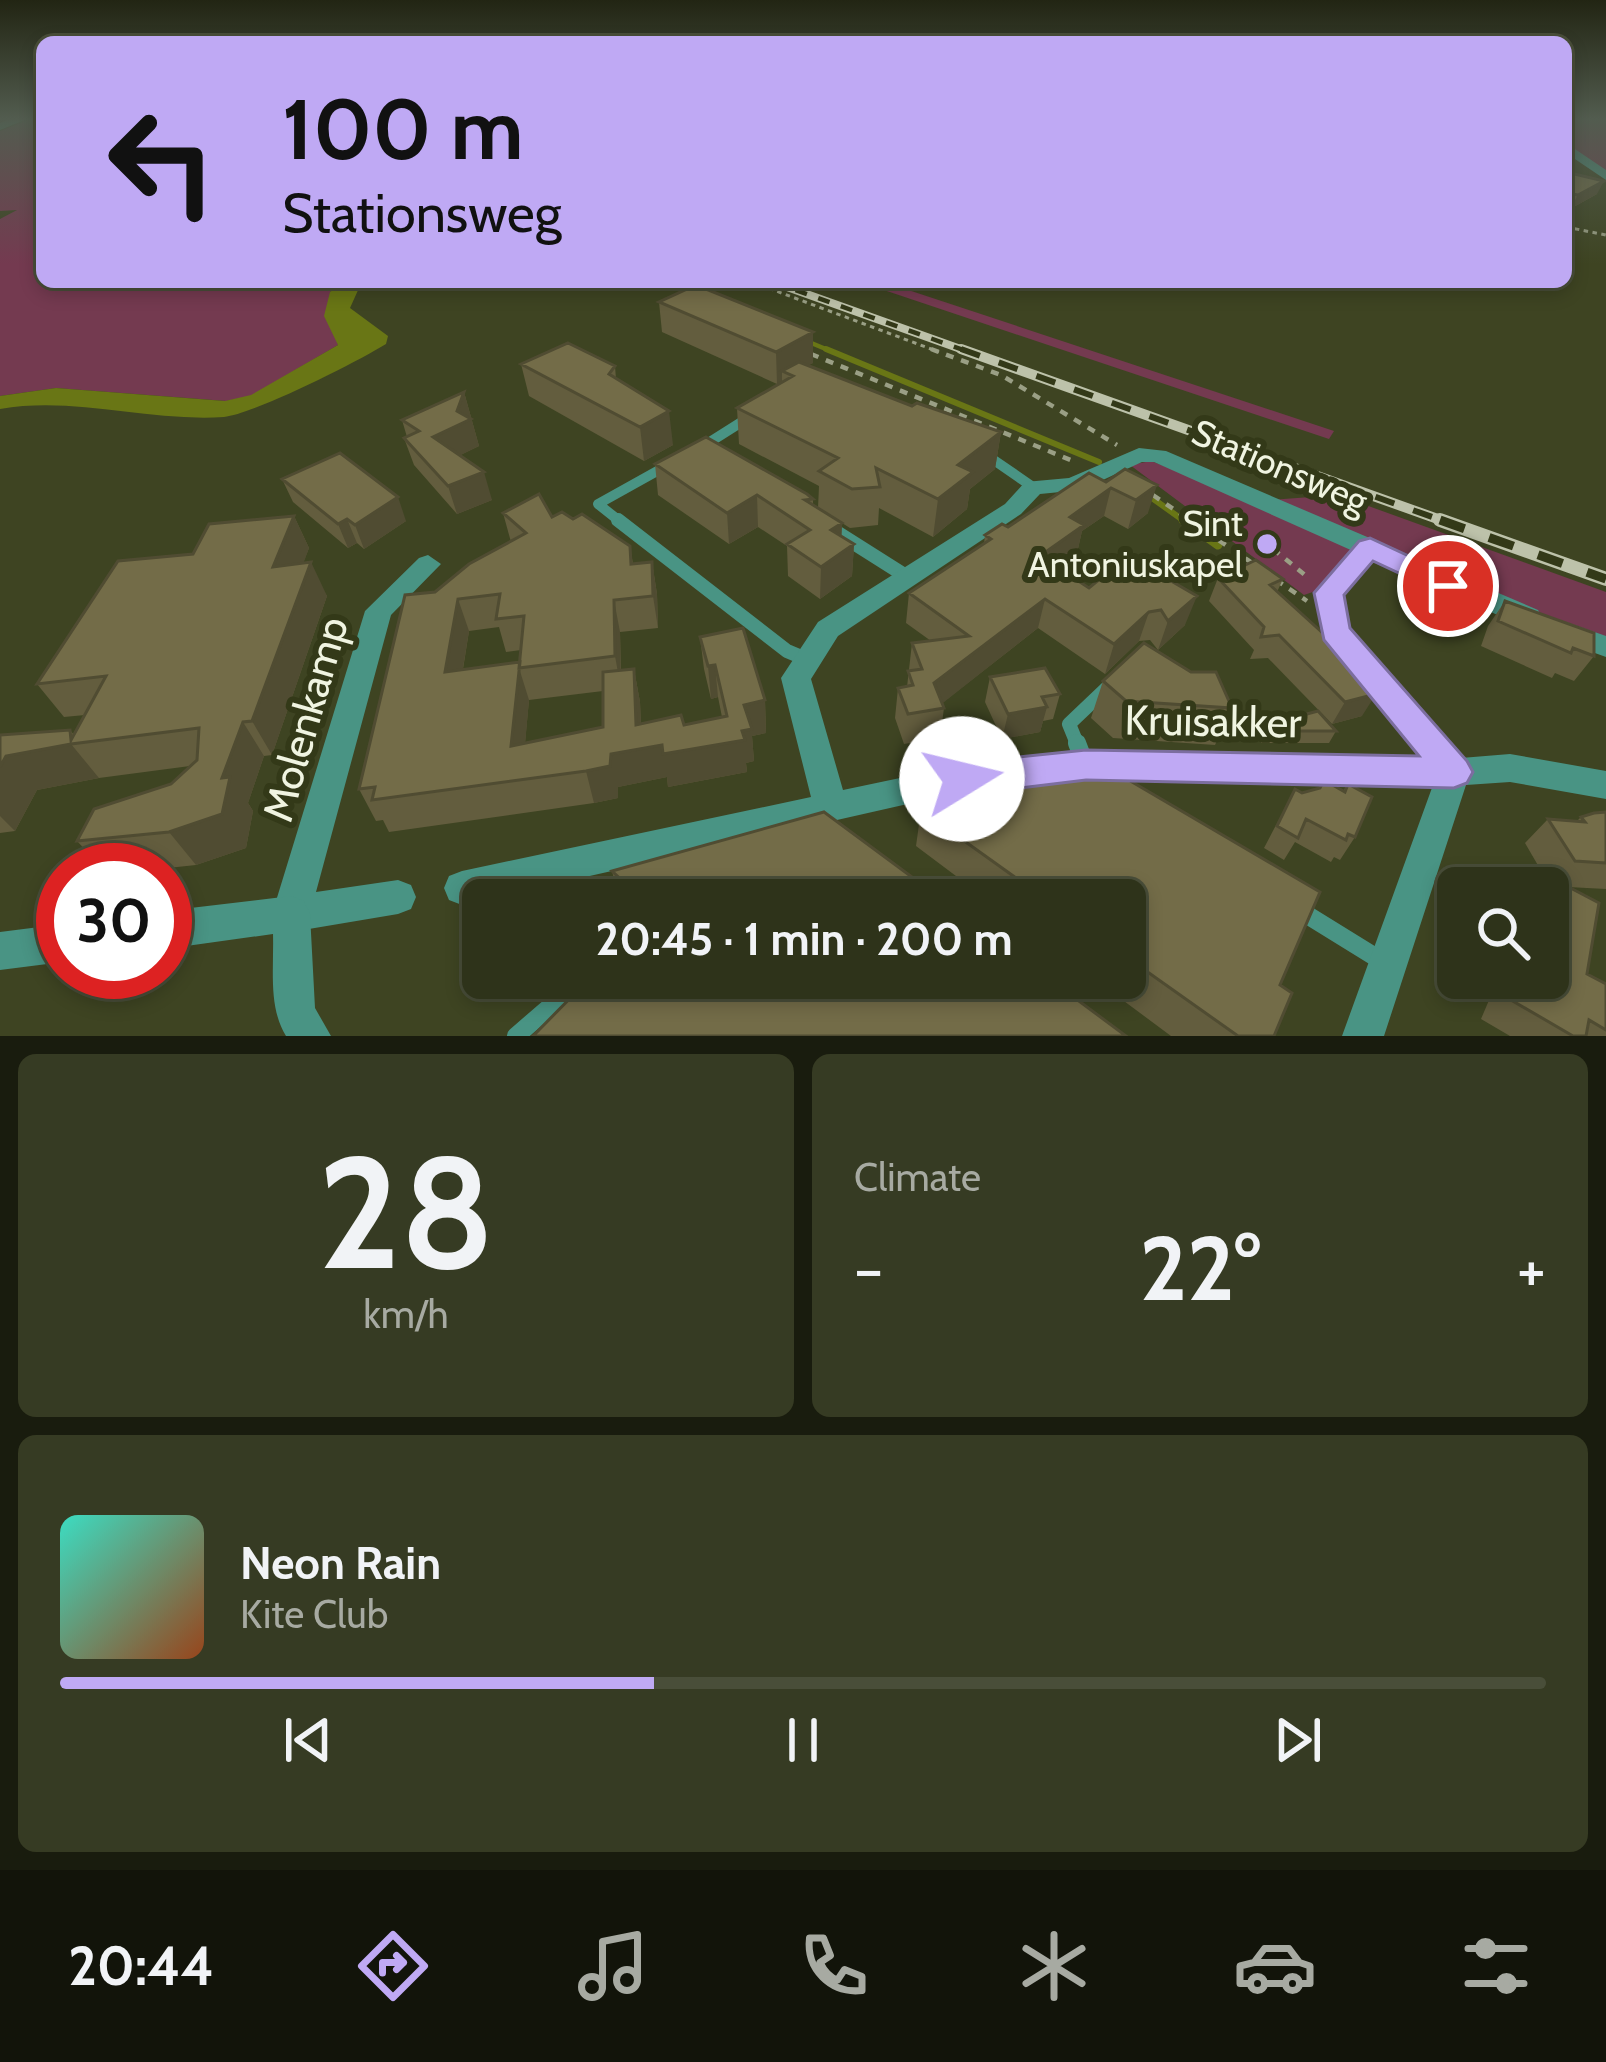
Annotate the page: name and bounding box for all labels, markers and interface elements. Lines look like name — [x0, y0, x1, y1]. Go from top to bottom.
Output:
text: 100 m — [282, 78, 524, 180]
icon: left — [84, 84, 240, 240]
text: Stationsweg — [282, 180, 562, 246]
street label: Stationsweg — [1186, 409, 1375, 523]
place label: Sint Antoniuskapel — [1027, 501, 1244, 586]
marker: Sint Antoniuskapel — [1254, 531, 1280, 557]
pin — [1397, 535, 1499, 637]
icon: arrive — [1415, 553, 1481, 619]
street label: Molenkamp — [251, 611, 359, 827]
street label: Kruisakker — [1124, 693, 1303, 749]
position arrow — [899, 716, 1025, 842]
speed limit sign: 30 — [36, 843, 192, 999]
map controls — [1437, 867, 1569, 999]
button: search — [1437, 867, 1569, 999]
text: 20:45 · 1 min · 200 m — [595, 912, 1013, 966]
text: 28 — [318, 1117, 494, 1307]
text: Climate — [854, 1153, 981, 1201]
text: 22° — [1139, 1213, 1261, 1323]
text: − — [854, 1228, 883, 1309]
text: + — [1517, 1228, 1546, 1309]
text: km/h — [363, 1290, 449, 1338]
text: Neon Rain — [240, 1536, 441, 1590]
text: Kite Club — [240, 1590, 388, 1638]
icon: previous — [275, 1707, 341, 1773]
icon: pause — [770, 1707, 836, 1773]
icon: next — [1265, 1707, 1331, 1773]
icon: directions — [351, 1924, 435, 2008]
icon: music — [571, 1924, 655, 2008]
icon: phone — [792, 1924, 876, 2008]
icon: climate — [1012, 1924, 1096, 2008]
icon: car — [1233, 1924, 1317, 2008]
icon: filters — [1454, 1924, 1538, 2008]
text: 20:44 — [68, 1933, 214, 1999]

